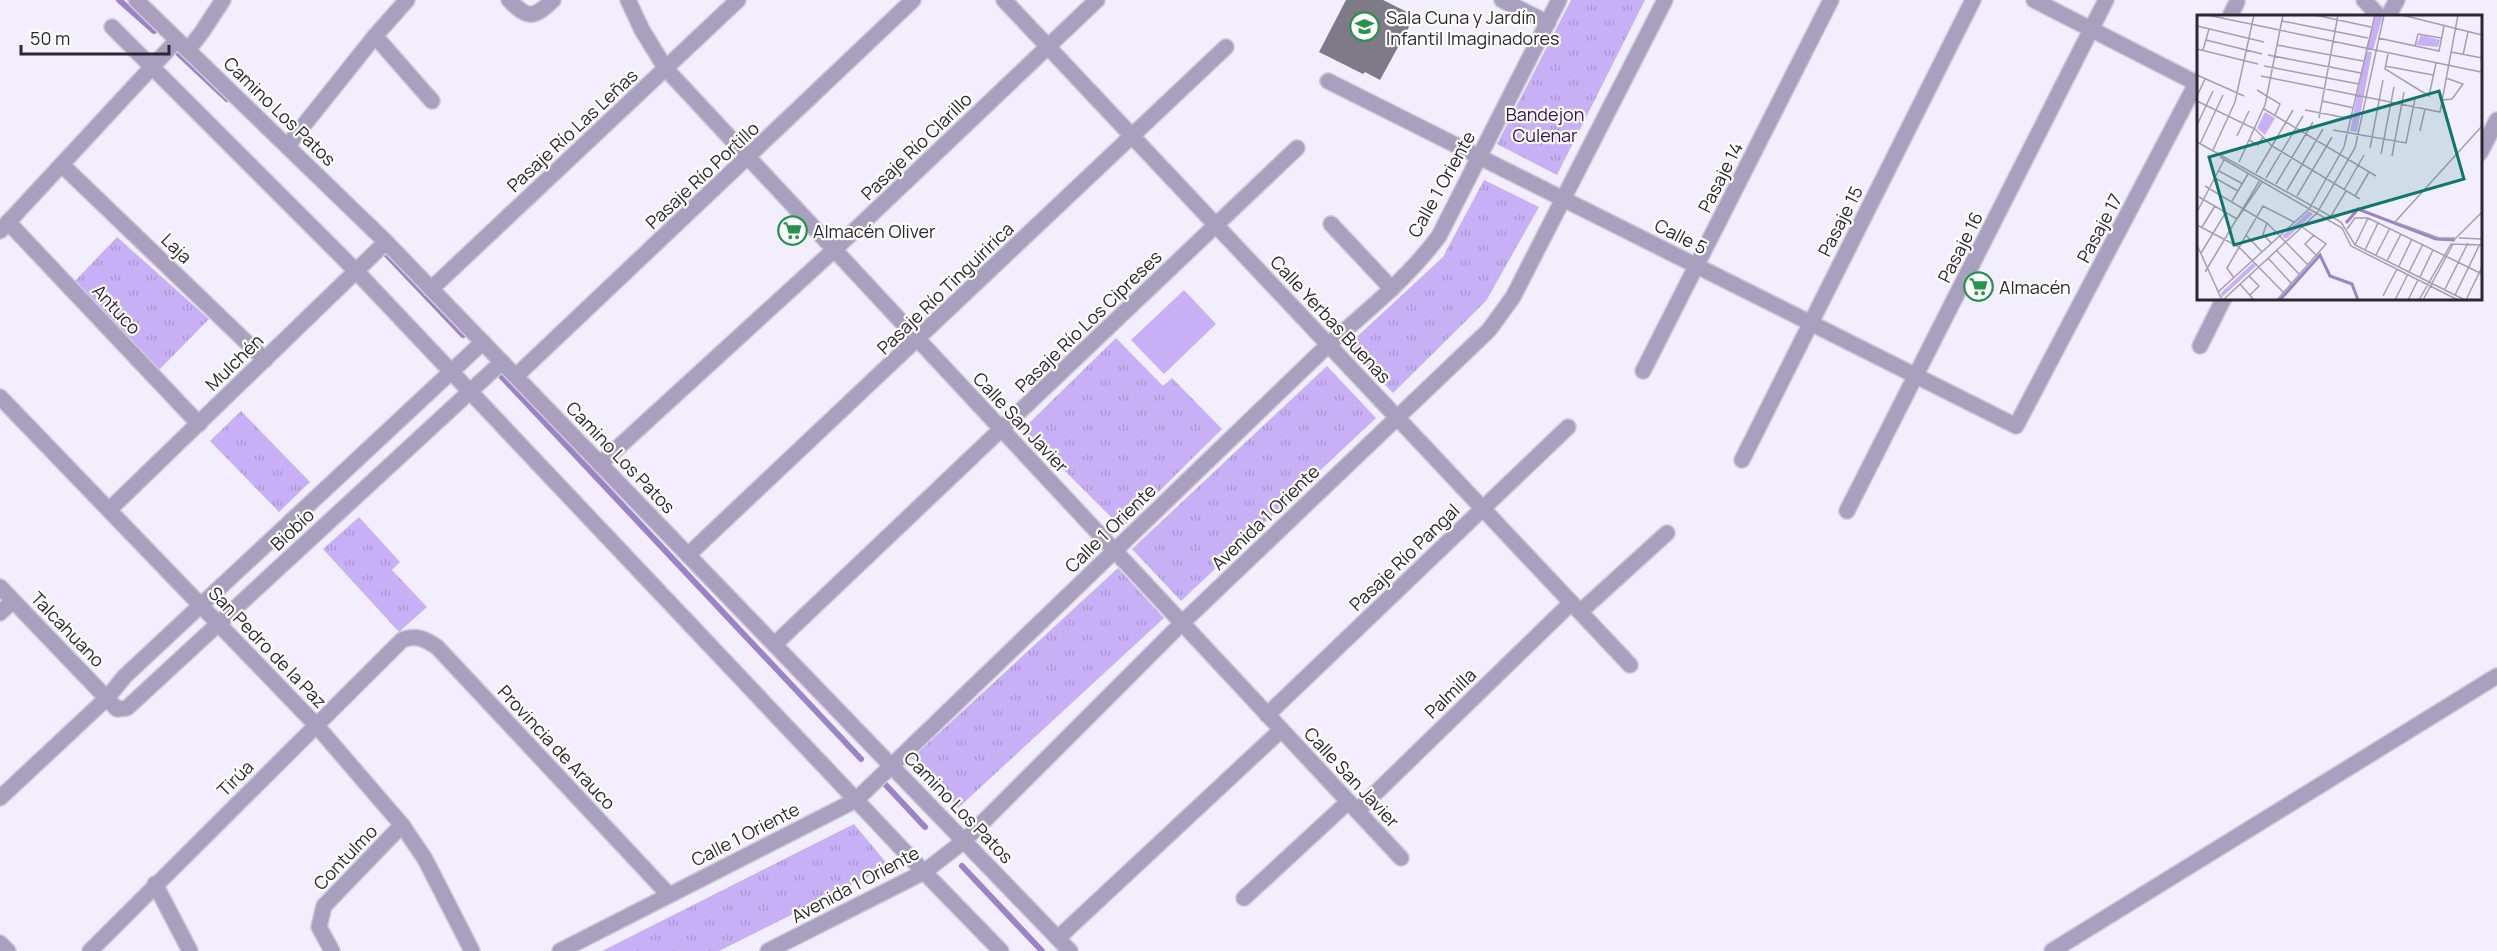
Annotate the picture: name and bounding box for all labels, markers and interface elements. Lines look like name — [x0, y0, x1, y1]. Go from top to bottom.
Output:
place label: Sala Cuna y Jardín Infantil Imaginadores — [1386, 5, 1560, 50]
school or university icon: Sala Cuna y Jardín Infantil Imaginadores — [1349, 11, 1381, 43]
inset map — [2197, 15, 2482, 300]
scale bar — [21, 18, 170, 56]
text: 50 m — [30, 26, 70, 50]
street label: Camino Los Patos — [219, 51, 341, 171]
street label: Pasaje Río Las Leñas — [501, 63, 643, 197]
street label: Pasaje Río Clarillo — [855, 87, 977, 205]
park label: Bandejon Culenar — [1506, 102, 1584, 147]
street label: Pasaje Río Portillo — [640, 116, 764, 234]
street label: Calle 1 Oriente — [1402, 127, 1480, 241]
street label: Pasaje 14 — [1692, 138, 1748, 216]
street label: Pasaje 15 — [1812, 182, 1868, 260]
street label: Pasaje 17 — [2071, 189, 2127, 267]
street label: Pasaje 16 — [1932, 207, 1988, 287]
street label: Calle 5 — [1651, 213, 1711, 259]
supermarket icon: Almacén Oliver — [776, 215, 808, 247]
street label: Pasaje Río Tinguiririca — [872, 217, 1018, 359]
place label: Almacén Oliver — [813, 219, 936, 243]
street label: Laja — [157, 228, 197, 268]
street label: Pasaje Río Los Cipreses — [1009, 245, 1167, 397]
street label: Calle Yerbas Buenas — [1265, 250, 1397, 388]
supermarket icon: Almacén — [1962, 271, 1994, 303]
place label: Almacén — [1999, 275, 2071, 299]
street label: Antuco — [88, 279, 146, 339]
street label: Mulchén — [200, 328, 268, 396]
street label: Calle San Javier — [968, 367, 1074, 478]
street label: Camino Los Patos — [561, 396, 681, 518]
street label: Avenida 1 Oriente — [1206, 459, 1324, 575]
street label: Calle 1 Oriente — [1059, 478, 1161, 578]
street label: Pasaje Río Pangal — [1344, 498, 1464, 616]
street label: Biobío — [265, 503, 319, 555]
street label: San Pedro de la Paz — [204, 581, 332, 713]
street label: Talcahuano — [26, 586, 110, 672]
street label: Palmilla — [1419, 663, 1481, 723]
street label: Provincia de Arauco — [493, 679, 621, 815]
street label: Calle San Javier — [1299, 722, 1405, 833]
street label: Camino Los Patos — [899, 746, 1019, 868]
street label: Tirúa — [212, 755, 258, 801]
street label: Calle 1 Oriente — [687, 797, 803, 871]
street label: Contulmo — [308, 819, 382, 895]
street label: Avenida 1 Oriente — [787, 840, 923, 928]

